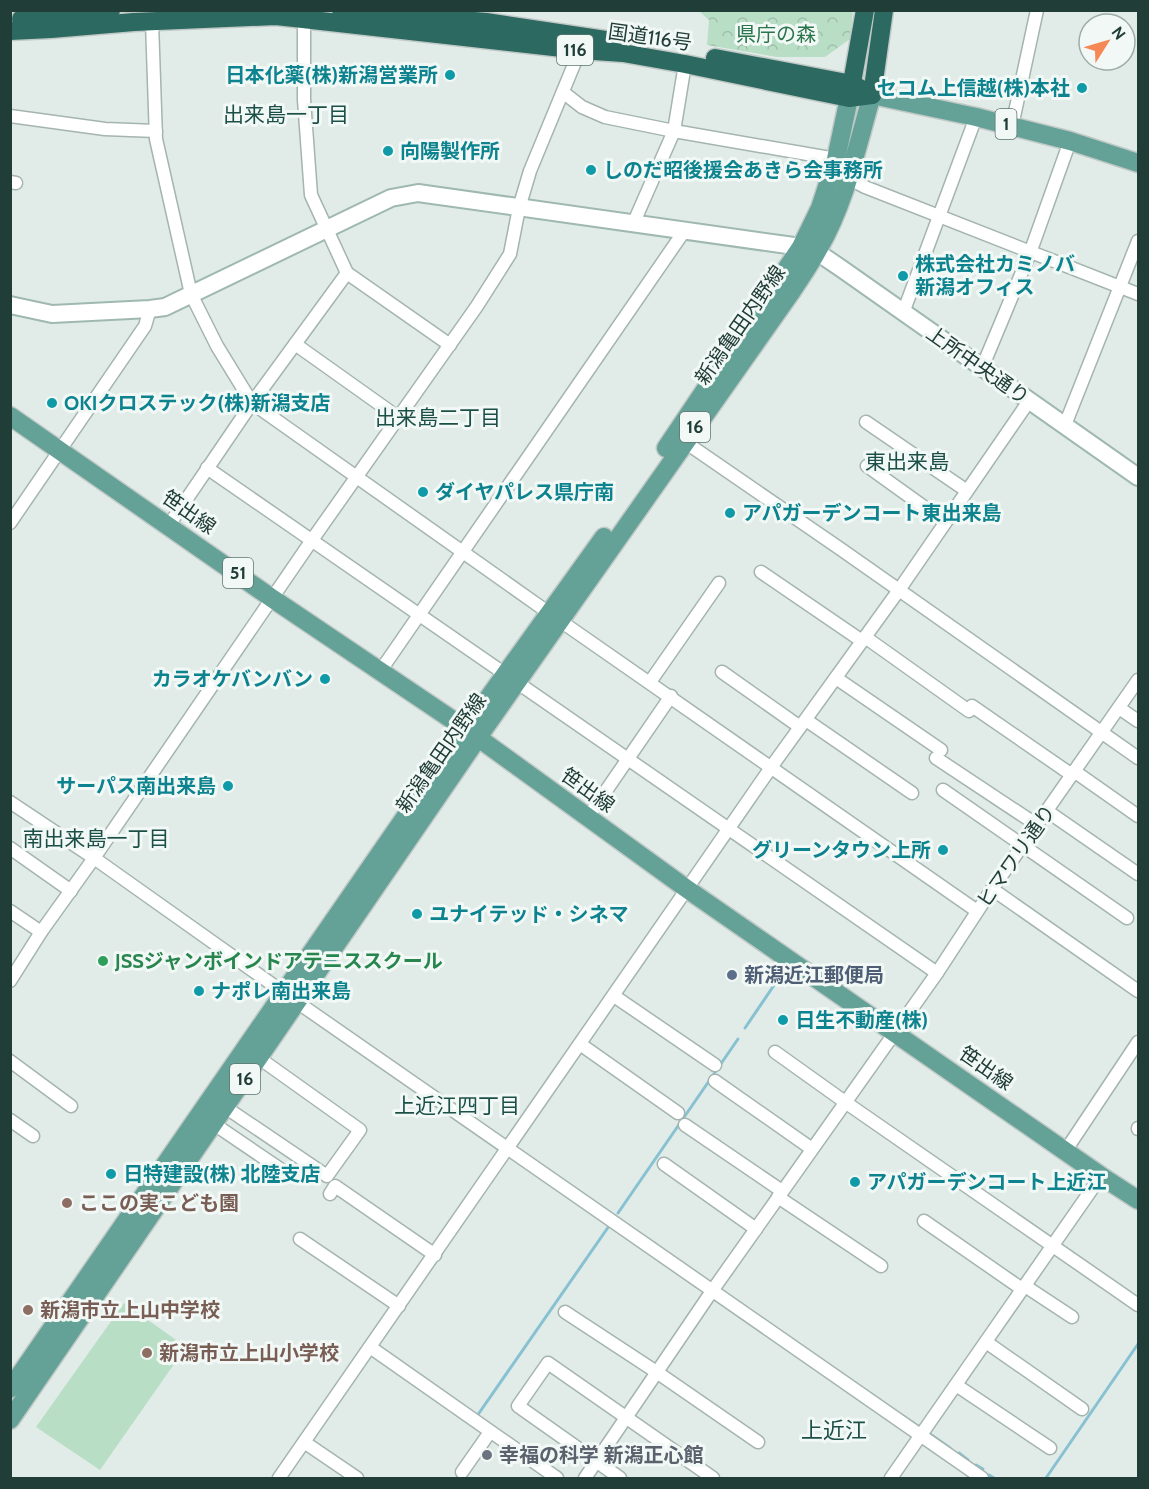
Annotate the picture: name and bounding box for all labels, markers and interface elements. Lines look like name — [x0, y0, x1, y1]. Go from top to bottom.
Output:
north arrow — [1077, 12, 1137, 72]
street label: 国道116号 — [607, 19, 693, 55]
park label: 県庁の森 — [736, 22, 816, 46]
text: N — [1108, 23, 1130, 44]
road number: 116 — [557, 35, 593, 65]
place label: 日本化薬(株)新潟営業所 — [225, 63, 438, 87]
marker: 日本化薬(株)新潟営業所 — [443, 68, 457, 82]
place label: セコム上信越(株)本社 — [877, 76, 1070, 100]
marker: セコム上信越(株)本社 — [1075, 81, 1089, 95]
district label: 出来島一丁目 — [223, 102, 349, 127]
road number: 1 — [996, 109, 1016, 139]
place label: 向陽製作所 — [400, 139, 500, 163]
marker: 向陽製作所 — [381, 144, 395, 158]
place label: しのだ昭後援会あきら会事務所 — [603, 158, 883, 182]
marker: しのだ昭後援会あきら会事務所 — [584, 163, 598, 177]
place label: 株式会社カミノバ 新潟オフィス — [915, 252, 1075, 299]
street label: 新潟亀田内野線 — [690, 261, 790, 389]
marker: 株式会社カミノバ 新潟オフィス — [896, 269, 910, 283]
street label: 上所中央通り — [922, 321, 1034, 409]
place label: OKIクロステック(株)新潟支店 — [64, 391, 331, 415]
marker: OKIクロステック(株)新潟支店 — [45, 396, 59, 410]
district label: 出来島二丁目 — [375, 405, 501, 430]
road number: 16 — [680, 412, 710, 442]
district label: 東出来島 — [865, 449, 949, 474]
place label: ダイヤパレス県庁南 — [435, 480, 614, 504]
street label: 笹出線 — [158, 485, 220, 539]
marker: ダイヤパレス県庁南 — [416, 485, 430, 499]
place label: アパガーデンコート東出来島 — [742, 501, 1002, 525]
marker: アパガーデンコート東出来島 — [723, 506, 737, 520]
road number: 51 — [223, 558, 253, 588]
place label: カラオケバンバン — [152, 667, 313, 691]
marker: カラオケバンバン — [318, 672, 332, 686]
street label: 新潟亀田内野線 — [391, 689, 491, 817]
street label: 笹出線 — [557, 763, 619, 817]
place label: サーパス南出来島 — [56, 774, 216, 798]
marker: サーパス南出来島 — [221, 779, 235, 793]
street label: ヒマワリ通り — [972, 800, 1060, 912]
district label: 南出来島一丁目 — [23, 826, 170, 851]
place label: グリーンタウン上所 — [752, 838, 931, 862]
marker: グリーンタウン上所 — [936, 843, 950, 857]
place label: ユナイテッド・シネマ — [429, 902, 629, 926]
marker: ユナイテッド・シネマ — [410, 907, 424, 921]
place label: JSSジャンボインドアテニススクール — [114, 949, 443, 973]
marker: JSSジャンボインドアテニススクール — [96, 954, 110, 968]
place label: 新潟近江郵便局 — [744, 963, 884, 987]
marker: 新潟近江郵便局 — [725, 968, 739, 982]
place label: ナポレ南出来島 — [211, 979, 351, 1003]
marker: ナポレ南出来島 — [192, 984, 206, 998]
place label: 日生不動産(株) — [795, 1008, 928, 1032]
marker: 日生不動産(株) — [776, 1013, 790, 1027]
street label: 笹出線 — [955, 1041, 1017, 1095]
road number: 16 — [230, 1064, 260, 1094]
district label: 上近江四丁目 — [394, 1093, 520, 1118]
place label: 日特建設(株) 北陸支店 — [123, 1162, 321, 1186]
marker: 日特建設(株) 北陸支店 — [104, 1167, 118, 1181]
place label: アパガーデンコート上近江 — [867, 1170, 1107, 1194]
marker: アパガーデンコート上近江 — [848, 1175, 862, 1189]
place label: ここの実こども園 — [79, 1191, 239, 1215]
marker: ここの実こども園 — [60, 1196, 74, 1210]
place label: 新潟市立上山中学校 — [40, 1298, 220, 1322]
marker: 新潟市立上山中学校 — [21, 1303, 35, 1317]
place label: 新潟市立上山小学校 — [159, 1341, 339, 1365]
marker: 新潟市立上山小学校 — [140, 1346, 154, 1360]
district label: 上近江 — [801, 1417, 867, 1444]
place label: 幸福の科学 新潟正心館 — [499, 1443, 704, 1467]
marker: 幸福の科学 新潟正心館 — [480, 1448, 494, 1462]

